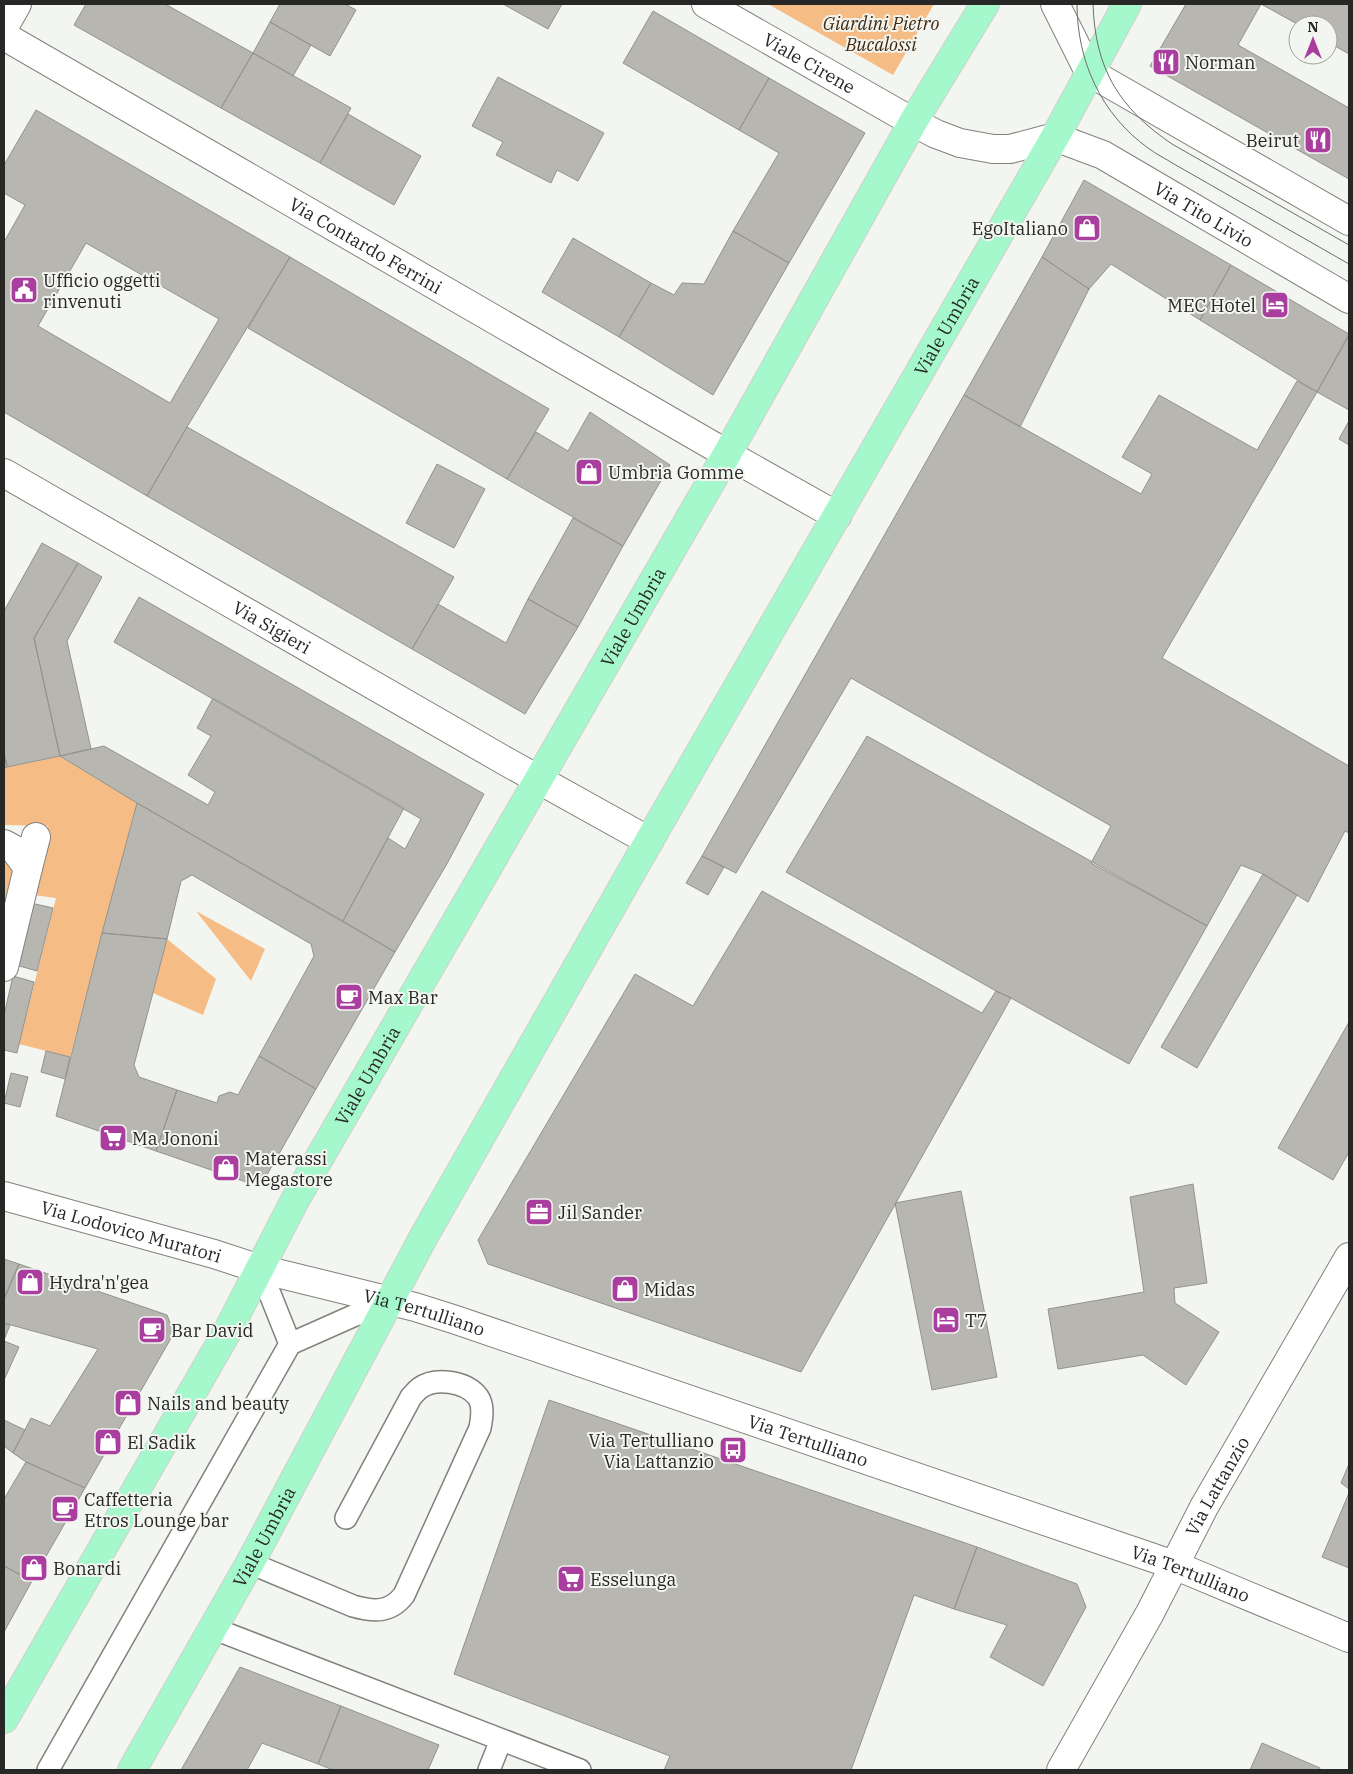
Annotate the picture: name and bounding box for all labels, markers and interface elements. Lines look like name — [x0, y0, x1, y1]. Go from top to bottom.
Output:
park label: Giardini Pietro Bucalossi — [823, 12, 939, 56]
north arrow — [1288, 15, 1338, 65]
text: N — [1307, 18, 1319, 36]
street label: Viale Cirene — [759, 28, 860, 98]
restaurant icon: Norman — [1151, 47, 1181, 77]
place label: Norman — [1185, 51, 1256, 74]
restaurant icon: Beirut — [1303, 125, 1333, 155]
place label: Beirut — [1246, 129, 1299, 152]
street label: Via Tito Livio — [1150, 176, 1258, 252]
street label: Via Contardo Ferrini — [285, 192, 447, 299]
shop icon: EgoItaliano — [1072, 213, 1102, 243]
place label: EgoItaliano — [972, 217, 1068, 240]
place label: Ufficio oggetti rinvenuti — [43, 269, 161, 313]
street label: Viale Umbria — [908, 272, 984, 380]
public building icon: Ufficio oggetti rinvenuti — [9, 275, 39, 305]
hotel icon: MEC Hotel — [1260, 290, 1290, 320]
place label: MEC Hotel — [1167, 294, 1256, 317]
shop icon: Umbria Gomme — [574, 457, 604, 487]
place label: Umbria Gomme — [608, 461, 744, 484]
street label: Viale Umbria — [595, 563, 671, 671]
street label: Via Sigieri — [229, 595, 315, 659]
cafe icon: Max Bar — [334, 982, 364, 1012]
place label: Max Bar — [368, 986, 438, 1009]
street label: Viale Umbria — [329, 1022, 405, 1129]
supermarket icon: Ma Jononi — [98, 1123, 128, 1153]
place label: Ma Jononi — [132, 1127, 219, 1150]
place label: Materassi Megastore — [245, 1147, 333, 1191]
shop icon: Materassi Megastore — [211, 1153, 241, 1183]
street label: Via Lodovico Muratori — [38, 1195, 225, 1267]
office icon: Jil Sander — [524, 1197, 554, 1227]
place label: Jil Sander — [558, 1201, 642, 1224]
shop icon: Hydra'n'gea — [15, 1267, 45, 1297]
place label: Hydra'n'gea — [49, 1271, 149, 1294]
shop icon: Midas — [610, 1274, 640, 1304]
place label: Midas — [644, 1278, 695, 1301]
street label: Via Tertulliano — [361, 1283, 488, 1341]
hotel icon: T7 — [931, 1305, 961, 1335]
place label: T7 — [965, 1309, 988, 1332]
cafe icon: Bar David — [137, 1315, 167, 1345]
place label: Bar David — [171, 1319, 254, 1342]
shop icon: Nails and beauty — [113, 1388, 143, 1418]
place label: Nails and beauty — [147, 1392, 289, 1415]
street label: Via Tertulliano — [745, 1409, 871, 1471]
shop icon: El Sadik — [93, 1427, 123, 1457]
place label: Via Tertulliano Via Lattanzio — [589, 1429, 714, 1473]
place label: El Sadik — [127, 1431, 196, 1454]
street label: Via Lattanzio — [1180, 1432, 1254, 1540]
bus stop icon: Via Tertulliano Via Lattanzio — [718, 1435, 748, 1465]
street label: Viale Umbria — [227, 1482, 300, 1591]
place label: Caffetteria Etros Lounge bar — [84, 1488, 229, 1532]
cafe icon: Caffetteria Etros Lounge bar — [50, 1494, 80, 1524]
street label: Via Tertulliano — [1128, 1540, 1253, 1607]
shop icon: Bonardi — [19, 1553, 49, 1583]
place label: Bonardi — [53, 1557, 121, 1580]
supermarket icon: Esselunga — [556, 1564, 586, 1594]
place label: Esselunga — [590, 1568, 676, 1591]

